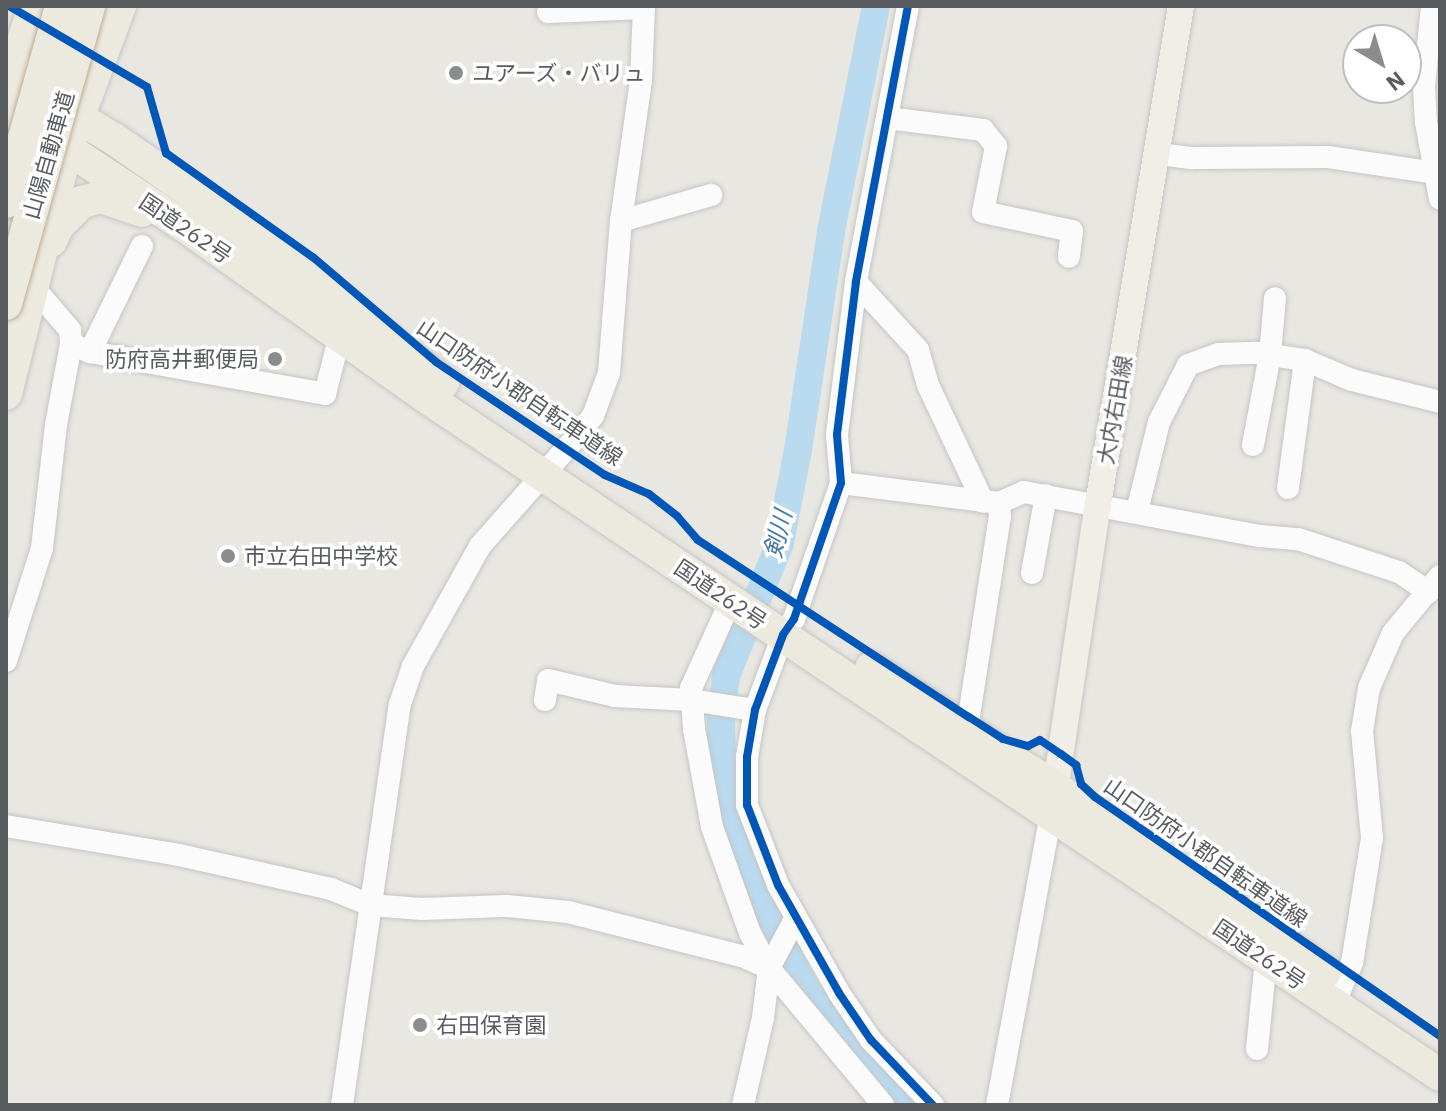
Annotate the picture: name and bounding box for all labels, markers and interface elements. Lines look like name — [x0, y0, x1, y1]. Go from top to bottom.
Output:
north arrow — [1342, 24, 1422, 104]
place label: ユアーズ・バリュ — [472, 60, 647, 86]
marker: ユアーズ・バリュ — [447, 64, 465, 82]
text: N — [1381, 65, 1411, 98]
street label: 山陽自動車道 — [17, 88, 79, 222]
street label: 国道262号 — [135, 188, 237, 268]
street label: 山口防府小郡自転車道線 — [412, 313, 628, 471]
place label: 防府高井郵便局 — [105, 346, 259, 372]
marker: 防府高井郵便局 — [266, 350, 284, 368]
street label: 大内右田線 — [1091, 354, 1137, 466]
water label: 剣川 — [758, 507, 798, 561]
place label: 市立右田中学校 — [244, 543, 398, 569]
marker: 市立右田中学校 — [219, 547, 237, 565]
street label: 国道262号 — [670, 554, 772, 634]
street label: 山口防府小郡自転車道線 — [1099, 772, 1313, 932]
street label: 国道262号 — [1209, 914, 1311, 994]
place label: 右田保育園 — [436, 1012, 546, 1038]
marker: 右田保育園 — [411, 1016, 429, 1034]

